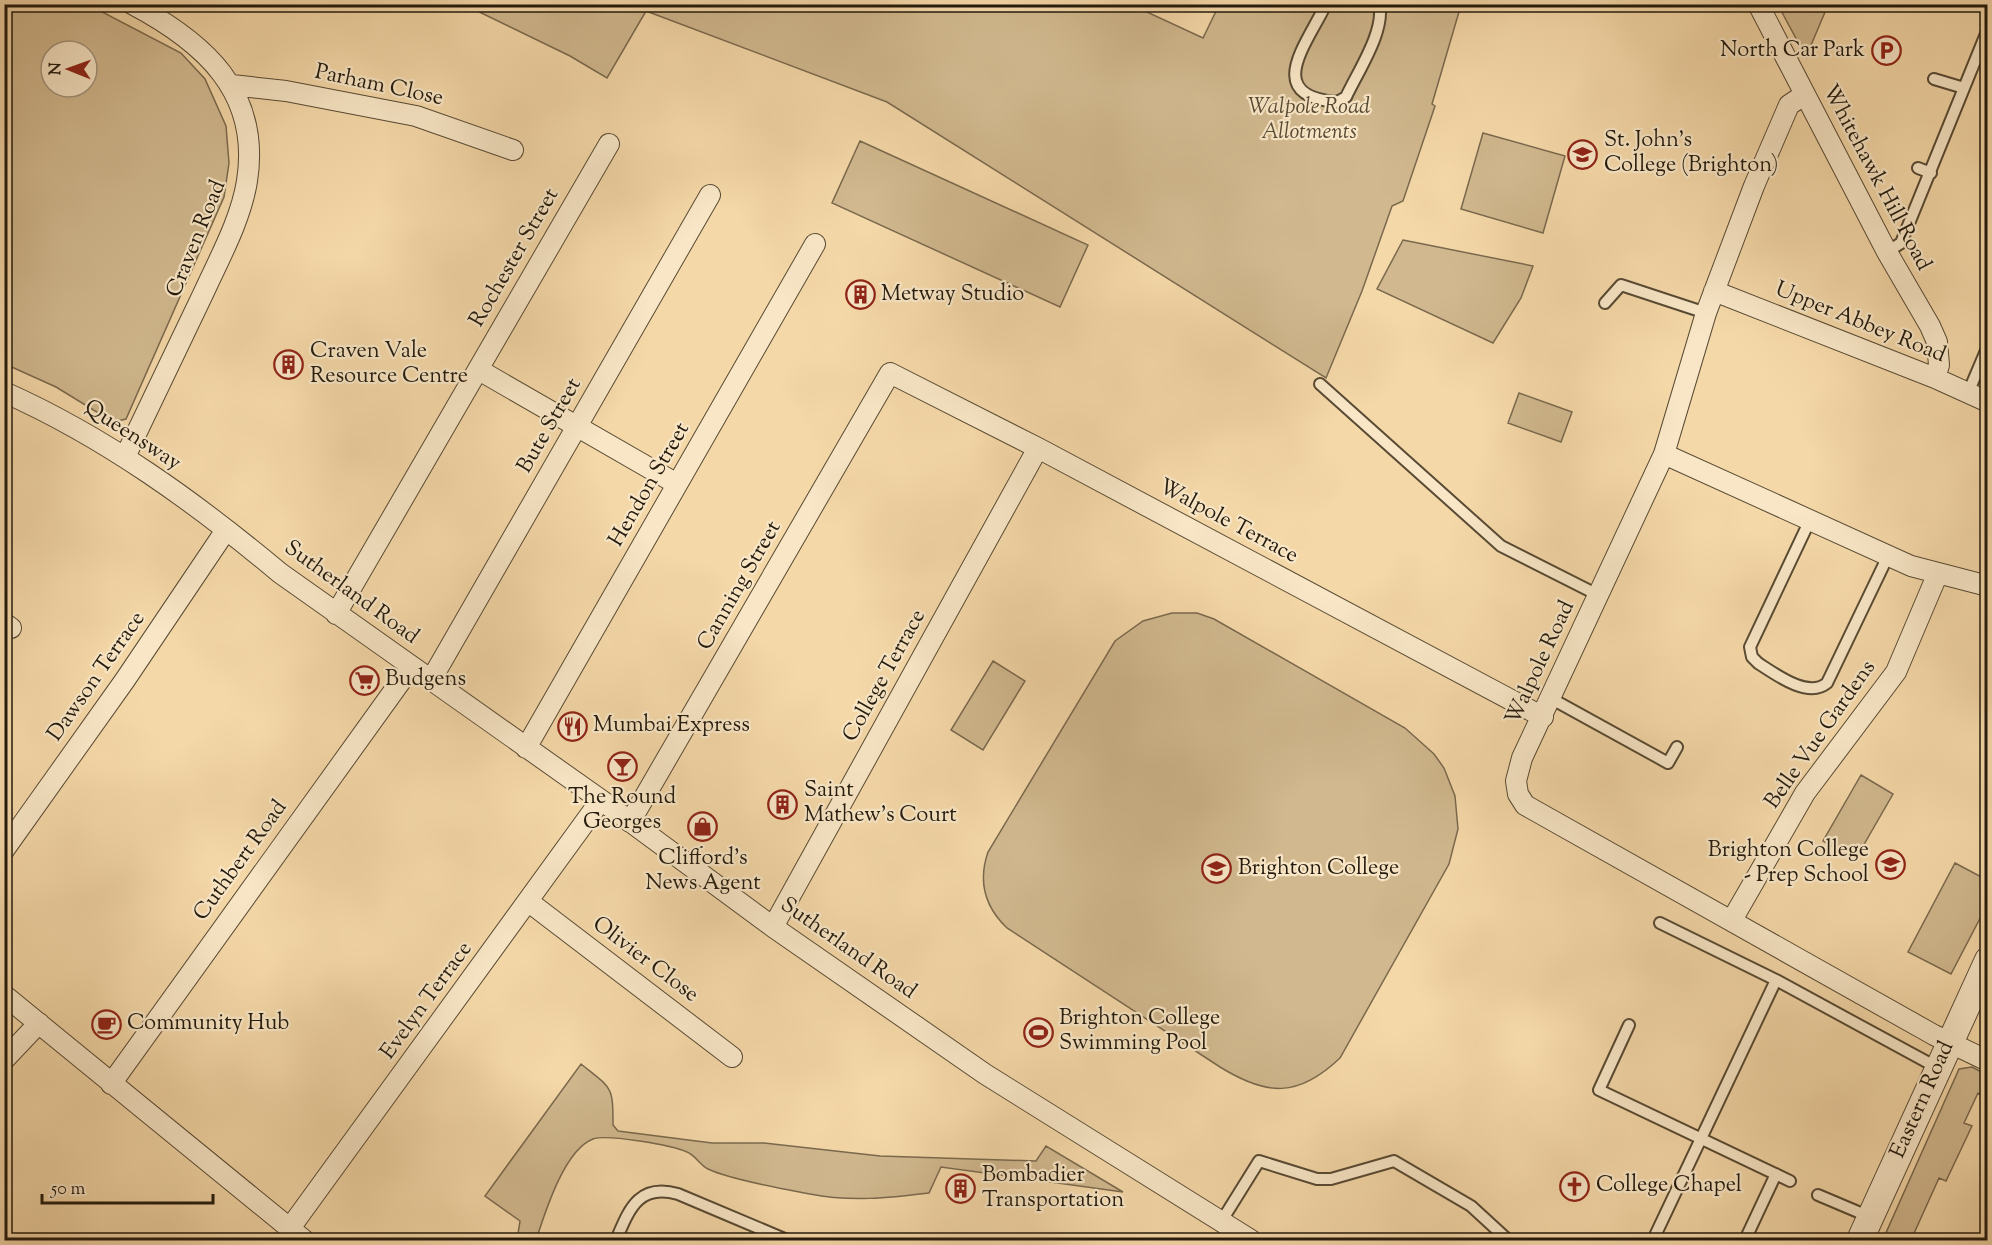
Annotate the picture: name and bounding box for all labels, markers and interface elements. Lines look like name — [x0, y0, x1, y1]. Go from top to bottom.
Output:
place label: North Car Park — [1720, 35, 1865, 67]
parking icon: North Car Park — [1870, 35, 1902, 67]
north arrow — [39, 39, 99, 99]
street label: Parham Close — [312, 57, 446, 115]
text: N — [45, 62, 68, 75]
street label: Whitehawk Hill Road — [1813, 79, 1939, 277]
park label: Walpole Road Allotments — [1248, 92, 1370, 149]
place label: St. John's College (Brighton) — [1604, 125, 1778, 182]
school or university icon: St. John's College (Brighton) — [1567, 138, 1599, 170]
street label: Craven Road — [159, 176, 235, 302]
street label: Rochester Street — [462, 182, 568, 334]
street label: Upper Abbey Road — [1770, 274, 1950, 372]
building icon: Metway Studio — [844, 279, 876, 311]
place label: Metway Studio — [881, 279, 1024, 311]
place label: Craven Vale Resource Centre — [310, 336, 468, 393]
building icon: Craven Vale Resource Centre — [273, 349, 305, 381]
street label: Bute Street — [510, 372, 591, 480]
street label: Queensway — [77, 392, 187, 480]
street label: Hendon Street — [601, 416, 699, 553]
street label: Walpole Terrace — [1152, 472, 1304, 572]
street label: Canning Street — [690, 515, 790, 657]
street label: Sutherland Road — [277, 533, 425, 653]
street label: Walpole Road — [1498, 596, 1584, 730]
street label: College Terrace — [835, 604, 935, 748]
street label: Dawson Terrace — [40, 605, 154, 749]
street label: Belle Vue Gardens — [1758, 654, 1884, 816]
supermarket icon: Budgens — [348, 664, 380, 696]
place label: Budgens — [385, 664, 466, 696]
restaurant icon: Mumbai Express — [556, 710, 588, 742]
place label: Mumbai Express — [593, 710, 750, 742]
bar icon: The Round Georges — [606, 750, 638, 782]
place label: Saint Mathew's Court — [804, 775, 957, 832]
place label: The Round Georges — [568, 782, 676, 839]
building icon: Saint Mathew's Court — [767, 788, 799, 820]
street label: Cuthbert Road — [186, 794, 296, 928]
shop icon: Clifford's News Agent — [687, 811, 719, 843]
place label: Brighton College - Prep School — [1708, 835, 1869, 892]
place label: Clifford's News Agent — [645, 843, 761, 900]
school or university icon: Brighton College - Prep School — [1874, 848, 1906, 880]
school or university icon: Brighton College — [1201, 853, 1233, 885]
place label: Brighton College — [1238, 853, 1399, 885]
street label: Sutherland Road — [773, 890, 923, 1008]
street label: Olivier Close — [585, 909, 705, 1011]
street label: Evelyn Terrace — [373, 935, 481, 1067]
place label: Brighton College Swimming Pool — [1059, 1003, 1220, 1060]
cafe icon: Community Hub — [90, 1008, 122, 1040]
place label: Community Hub — [127, 1008, 289, 1040]
sports icon: Brighton College Swimming Pool — [1022, 1016, 1054, 1048]
street label: Eastern Road — [1883, 1036, 1963, 1164]
place label: Bombadier Transportation — [982, 1160, 1124, 1217]
scale bar — [42, 1167, 213, 1205]
church icon: College Chapel — [1559, 1170, 1591, 1202]
place label: College Chapel — [1596, 1170, 1742, 1202]
building icon: Bombadier Transportation — [945, 1173, 977, 1205]
text: 50 m — [50, 1177, 86, 1203]

